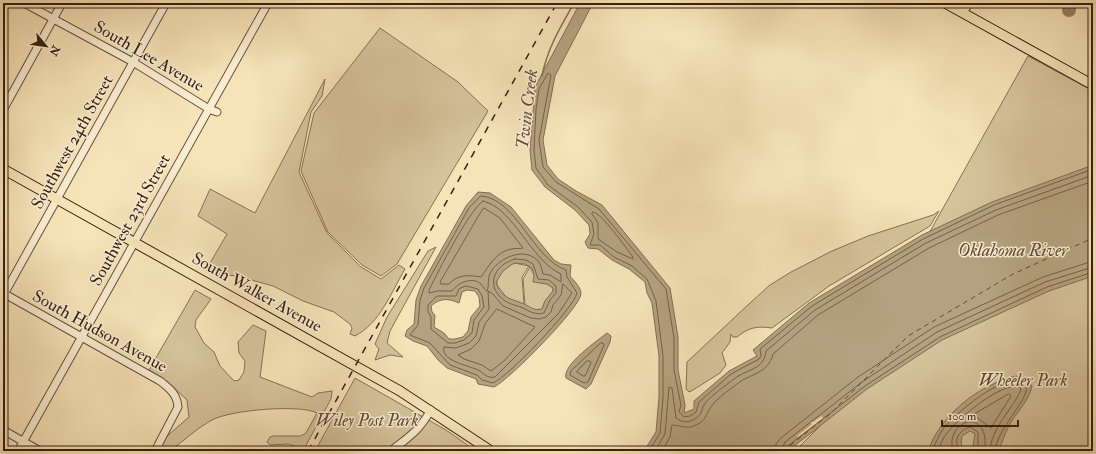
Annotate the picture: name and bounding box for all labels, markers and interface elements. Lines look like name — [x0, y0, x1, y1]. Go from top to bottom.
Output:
street label: South Lee Avenue — [90, 16, 208, 96]
north arrow — [26, 26, 66, 66]
text: N — [46, 42, 63, 59]
water label: Twin Creek — [511, 68, 543, 150]
street label: Southwest 24th Street — [27, 71, 118, 213]
street label: Southwest 23rd Street — [85, 150, 175, 289]
water label: Oklahoma River — [958, 239, 1069, 262]
street label: South Walker Avenue — [188, 248, 326, 336]
street label: South Hudson Avenue — [29, 285, 171, 377]
park label: Wheeler Park — [979, 370, 1067, 391]
scale bar — [942, 402, 1018, 428]
text: 100 m — [948, 409, 977, 424]
park label: Wiley Post Park — [316, 410, 418, 431]

